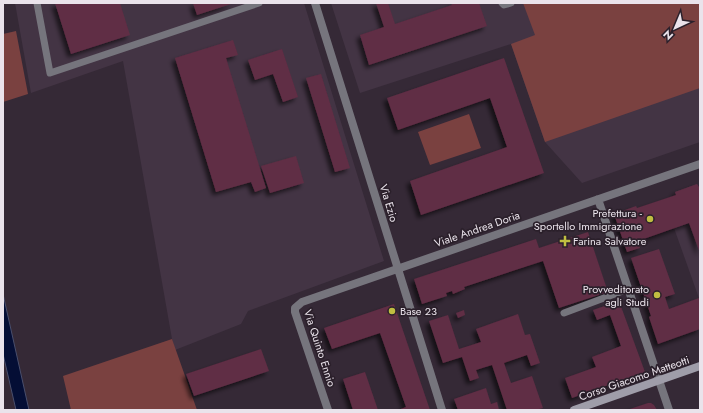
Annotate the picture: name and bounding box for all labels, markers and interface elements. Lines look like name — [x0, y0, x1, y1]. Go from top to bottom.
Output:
north arrow — [655, 8, 695, 48]
text: N — [659, 26, 677, 44]
street label: Via Ezio — [376, 182, 402, 224]
place label: Prefettura - Sportello Immigrazione — [534, 205, 643, 234]
street label: Viale Andrea Doria — [432, 207, 522, 251]
marker: Prefettura - Sportello Immigrazione — [645, 214, 655, 224]
place label: Farina Salvatore — [573, 233, 647, 249]
marker: Farina Salvatore — [560, 236, 570, 246]
place label: Provveditorato agli Studi — [583, 281, 649, 310]
marker: Provveditorato agli Studi — [652, 290, 662, 300]
place label: Base 23 — [400, 303, 437, 319]
marker: Base 23 — [387, 306, 397, 316]
street label: Via Quinto Ennio — [300, 307, 340, 389]
street label: Corso Giacomo Matteotti — [576, 351, 692, 404]

